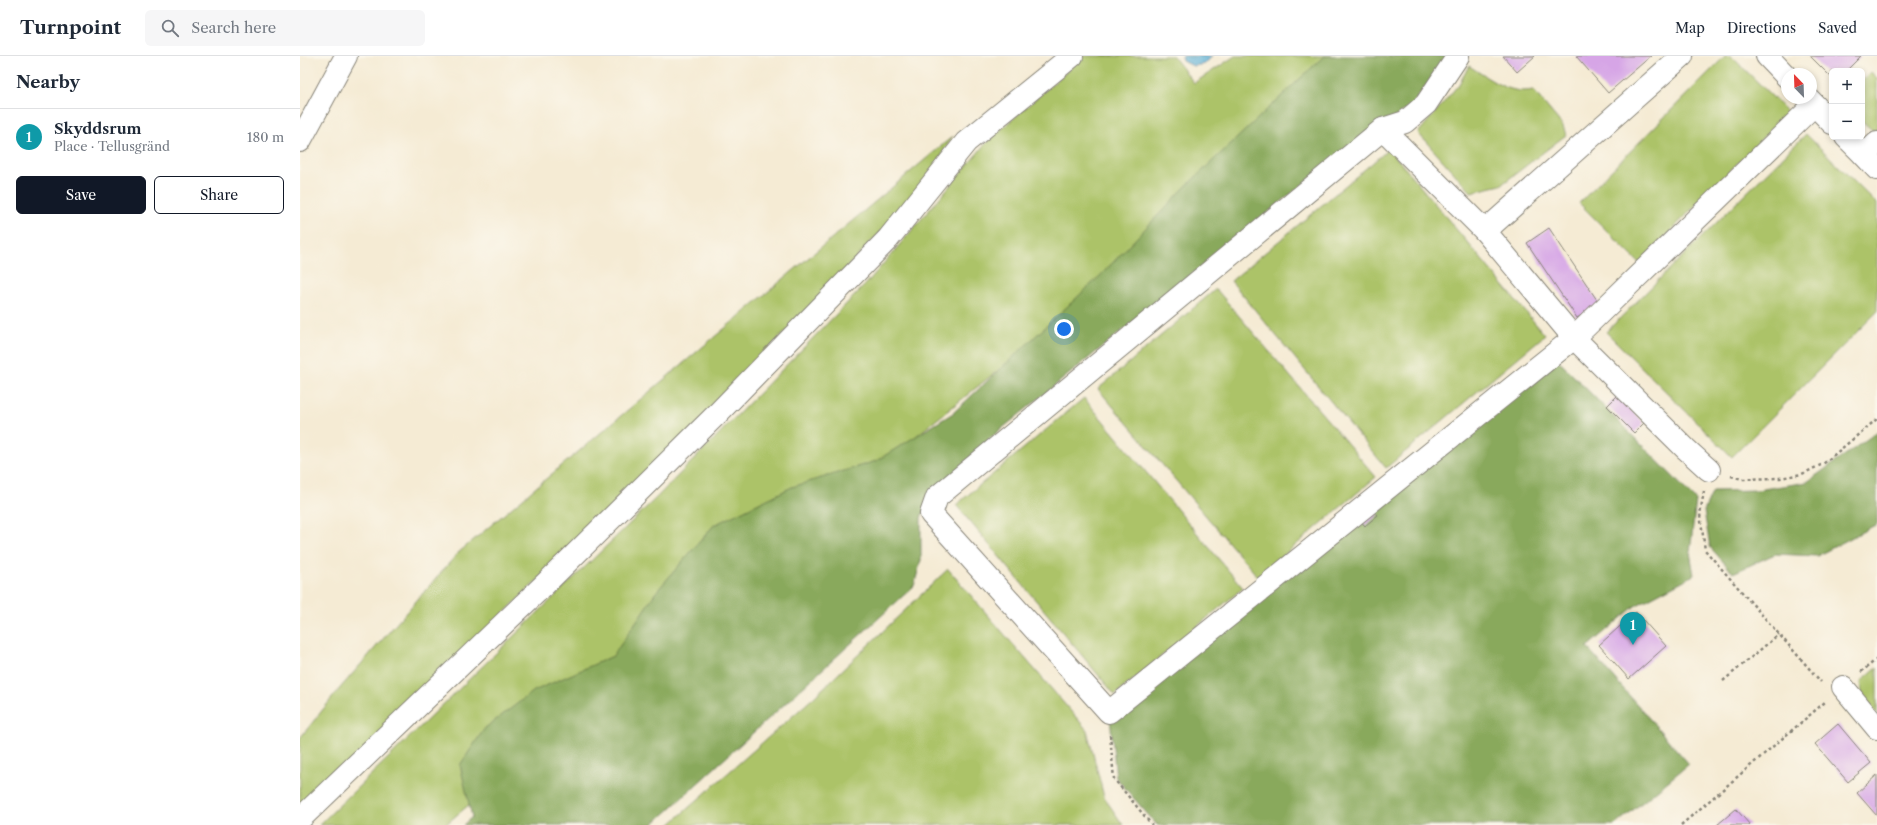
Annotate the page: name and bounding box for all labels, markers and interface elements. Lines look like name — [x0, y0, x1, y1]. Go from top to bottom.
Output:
search box — [145, 10, 425, 46]
text: Turnpoint — [20, 16, 121, 39]
icon: search — [159, 17, 181, 39]
text: Search here — [191, 18, 276, 37]
text: Map — [1675, 19, 1705, 37]
text: Directions — [1727, 19, 1796, 37]
text: Saved — [1818, 19, 1857, 37]
north arrow — [1781, 68, 1817, 104]
map controls — [1829, 68, 1865, 140]
button: + — [1829, 68, 1865, 104]
text: Nearby — [16, 72, 80, 92]
button: − — [1829, 104, 1865, 140]
text: Skyddsrum — [54, 119, 142, 138]
text: 1 — [26, 129, 32, 145]
text: 180 m — [247, 129, 284, 145]
text: Place · Tellusgränd — [54, 138, 170, 154]
button: Save — [16, 176, 146, 214]
button: Share — [154, 176, 284, 214]
your location — [1054, 319, 1074, 339]
pin: 1 — [1620, 612, 1646, 645]

